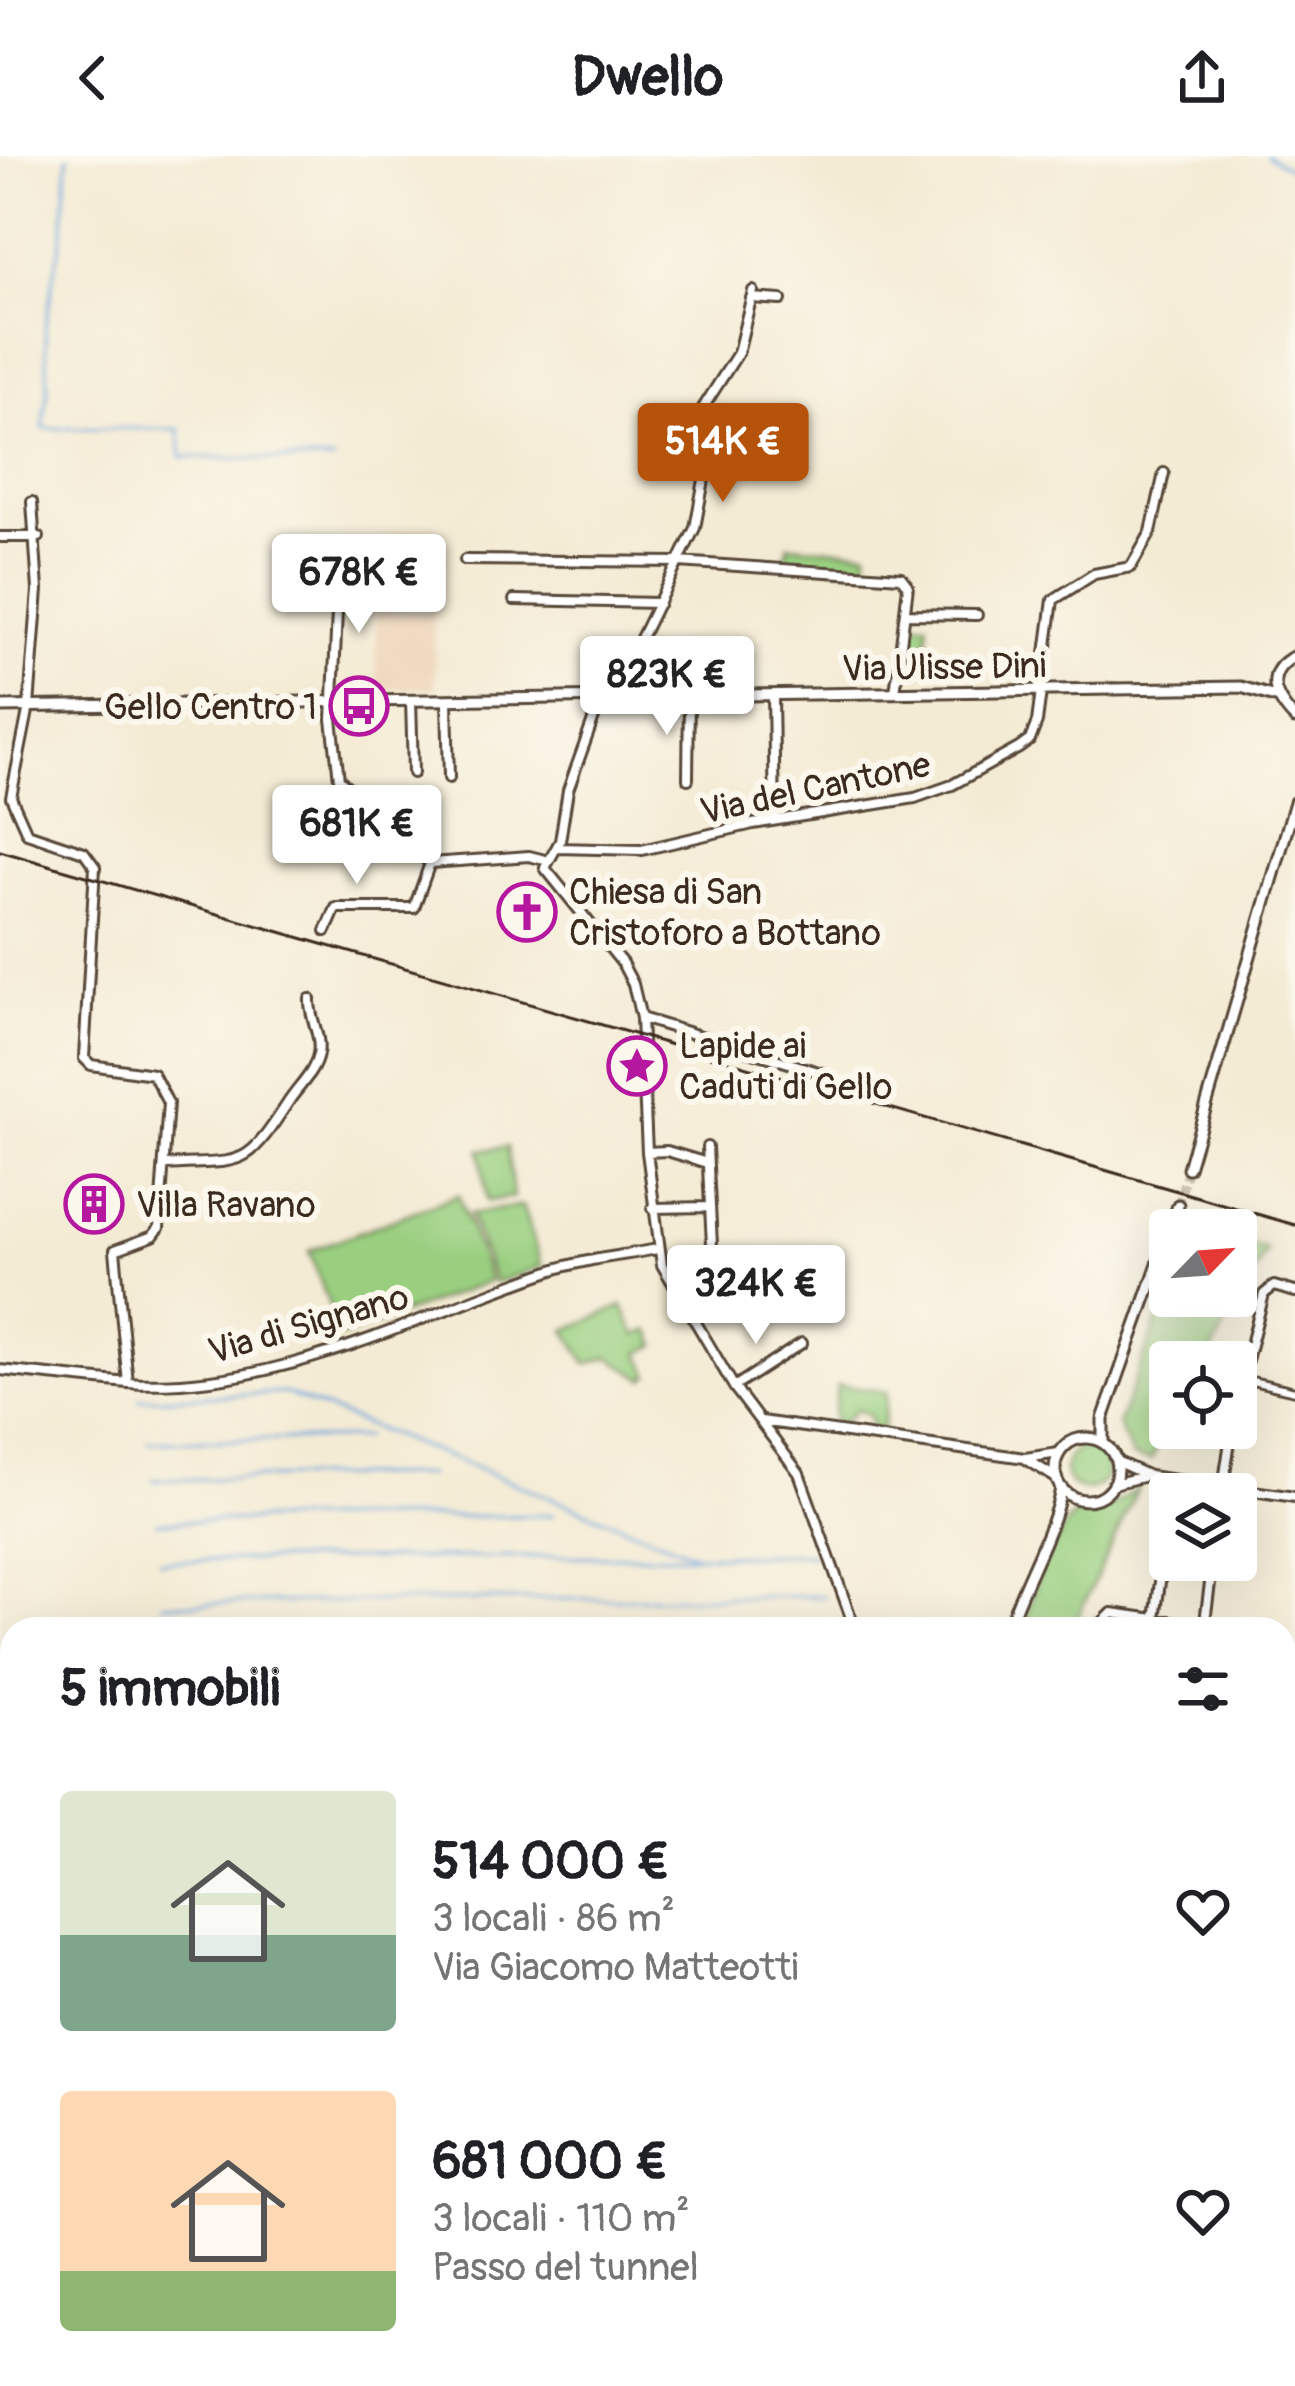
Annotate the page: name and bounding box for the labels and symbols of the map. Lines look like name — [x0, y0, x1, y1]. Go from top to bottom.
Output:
pin: 514K € — [625, 403, 821, 505]
pin: 678K € — [261, 534, 457, 636]
pin: 823K € — [569, 636, 765, 738]
street label: Via Ulisse Dini — [841, 643, 1047, 692]
bus stop icon: Gello Centro 1 — [328, 675, 390, 737]
place label: Gello Centro 1 — [104, 685, 317, 730]
street label: Via del Cantone — [696, 742, 935, 835]
pin: 681K € — [259, 785, 455, 887]
place label: Chiesa di San Cristoforo a Bottano — [569, 870, 881, 956]
church icon: Chiesa di San Cristoforo a Bottano — [496, 881, 558, 943]
place label: Lapide ai Caduti di Gello — [679, 1024, 892, 1110]
place icon: Lapide ai Caduti di Gello — [606, 1035, 668, 1097]
building icon: Villa Ravano — [63, 1173, 125, 1235]
place label: Villa Ravano — [136, 1183, 316, 1228]
north arrow — [1149, 1209, 1257, 1317]
pin: 324K € — [658, 1245, 854, 1347]
street label: Via di Signano — [203, 1274, 414, 1375]

